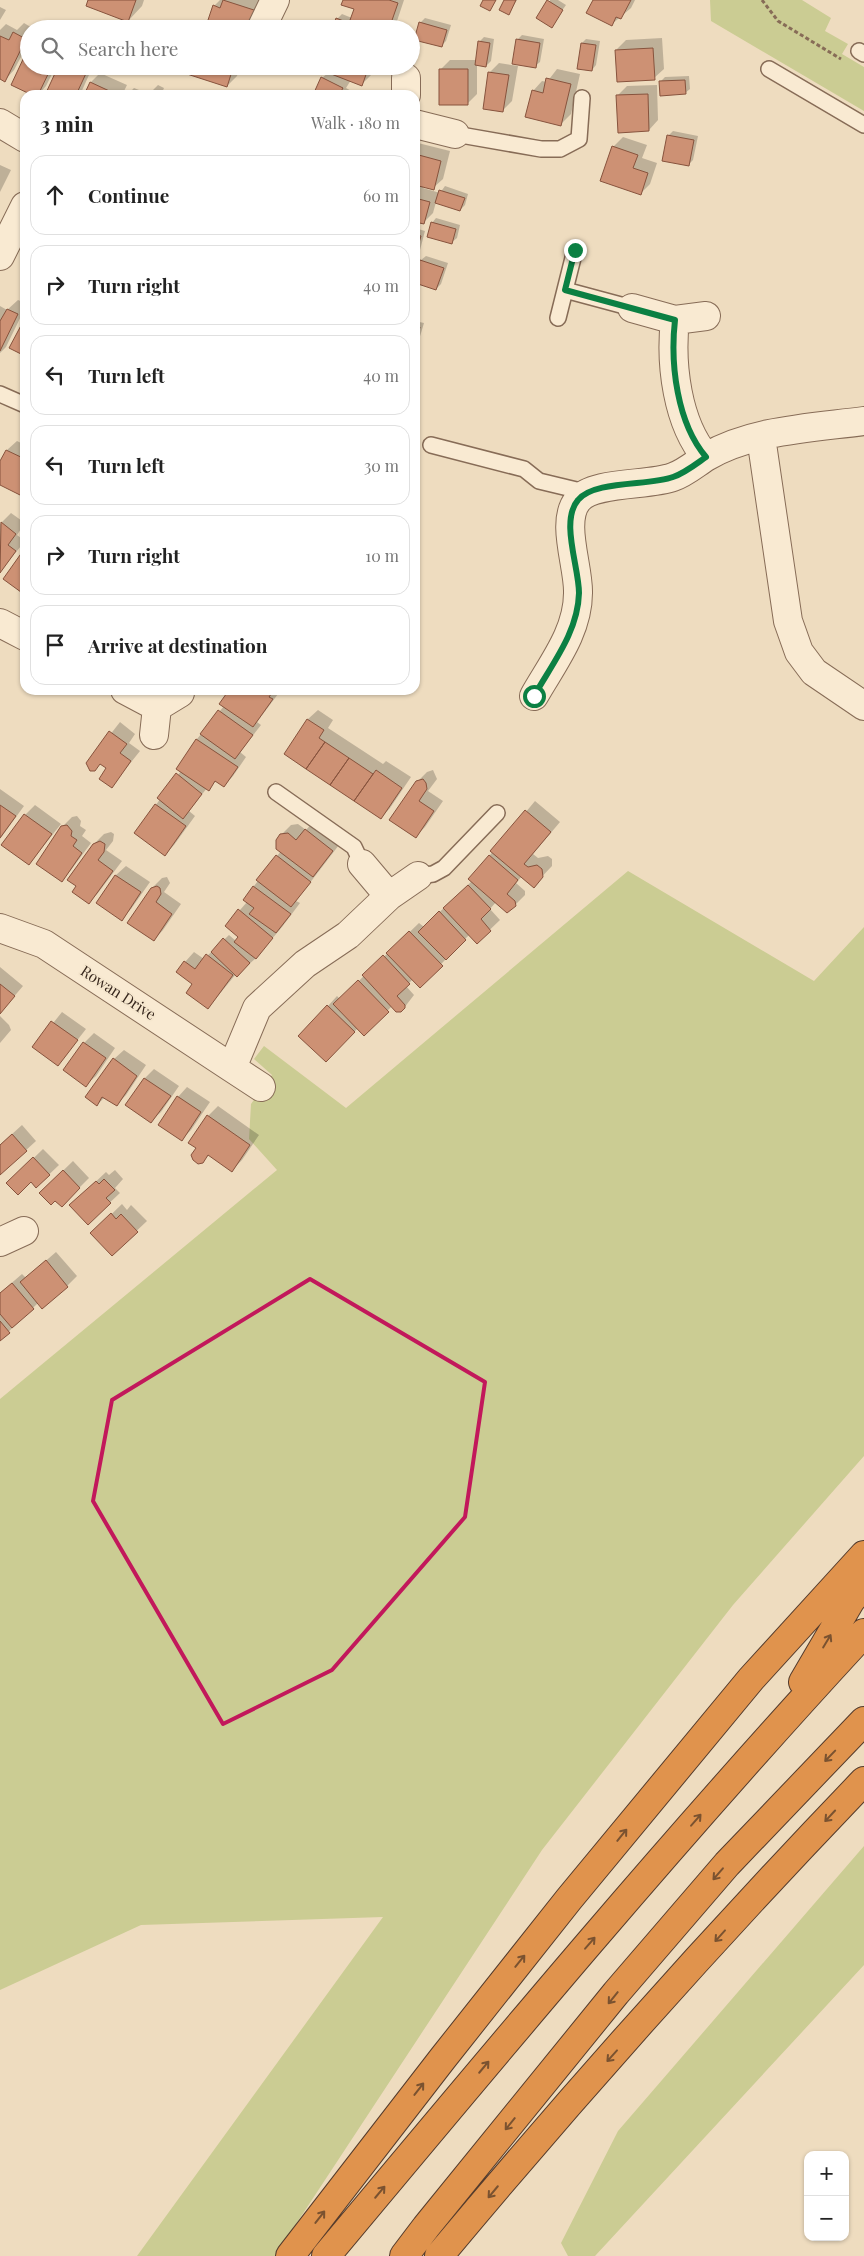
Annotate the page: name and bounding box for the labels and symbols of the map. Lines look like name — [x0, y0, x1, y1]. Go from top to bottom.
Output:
route end — [564, 239, 587, 262]
route start — [523, 685, 546, 708]
street label: Rowan Drive — [77, 960, 160, 1024]
one-way arrow — [822, 1634, 832, 1649]
one-way arrow — [824, 1750, 836, 1763]
one-way arrow — [825, 1810, 836, 1823]
one-way arrow — [690, 1814, 702, 1827]
one-way arrow — [616, 1829, 627, 1842]
one-way arrow — [713, 1868, 724, 1881]
one-way arrow — [714, 1929, 726, 1942]
one-way arrow — [584, 1937, 595, 1950]
one-way arrow — [514, 1955, 525, 1968]
one-way arrow — [607, 1991, 618, 2004]
one-way arrow — [606, 2050, 617, 2063]
one-way arrow — [478, 2060, 489, 2073]
one-way arrow — [413, 2083, 424, 2096]
one-way arrow — [505, 2117, 516, 2130]
one-way arrow — [374, 2185, 386, 2198]
one-way arrow — [487, 2185, 498, 2198]
one-way arrow — [314, 2211, 325, 2224]

